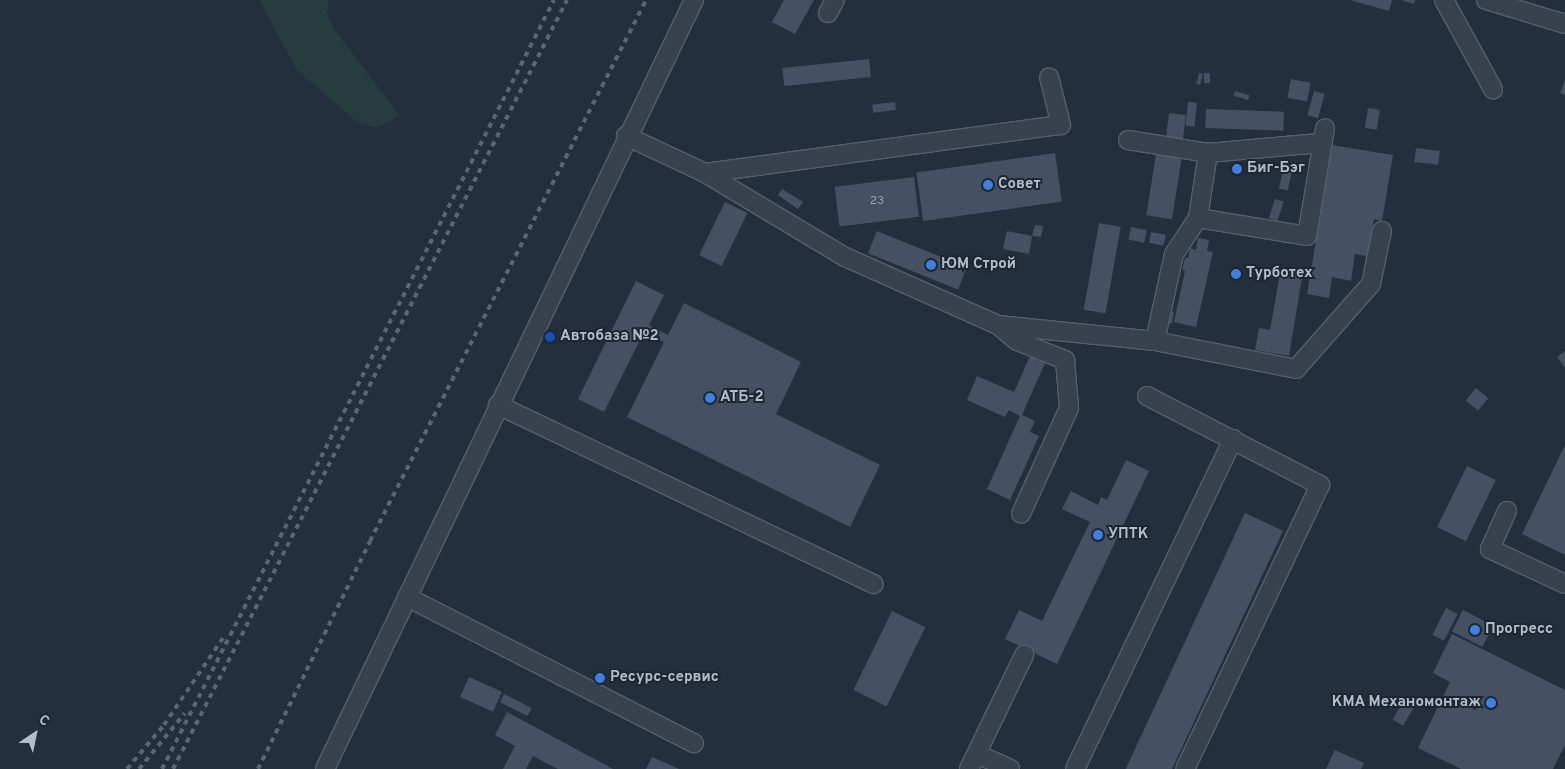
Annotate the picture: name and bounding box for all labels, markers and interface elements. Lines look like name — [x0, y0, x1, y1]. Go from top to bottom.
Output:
place label: Биг-Бэг — [1247, 160, 1305, 178]
marker: Биг-Бэг — [1231, 163, 1243, 175]
place label: Совет — [998, 176, 1041, 194]
marker: Совет — [982, 179, 994, 191]
house number: 23 — [870, 195, 884, 209]
place label: ЮМ Строй — [941, 256, 1016, 274]
marker: ЮМ Строй — [925, 259, 937, 271]
place label: Турботех — [1246, 265, 1313, 283]
marker: Турботех — [1230, 268, 1242, 280]
place label: Автобаза №2 — [560, 328, 659, 346]
marker: Автобаза №2 — [544, 331, 556, 343]
place label: АТБ-2 — [720, 389, 764, 407]
marker: АТБ-2 — [704, 392, 716, 404]
place label: УПТК — [1108, 526, 1148, 544]
marker: УПТК — [1092, 529, 1104, 541]
place label: Прогресс — [1485, 621, 1553, 639]
marker: Прогресс — [1469, 624, 1481, 636]
place label: Ресурс-сервис — [610, 669, 719, 687]
marker: Ресурс-сервис — [594, 672, 606, 684]
place label: КМА Механомонтаж — [1331, 694, 1481, 712]
marker: КМА Механомонтаж — [1485, 697, 1497, 709]
north arrow — [10, 709, 60, 759]
text: С — [35, 712, 52, 731]

